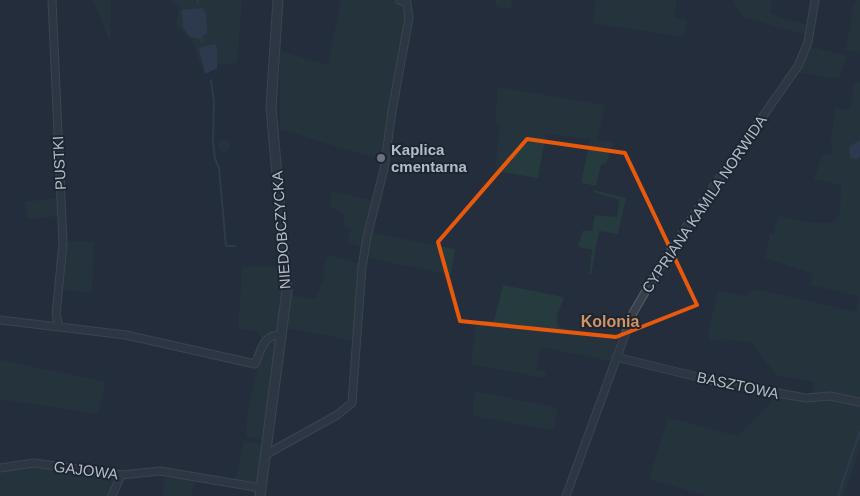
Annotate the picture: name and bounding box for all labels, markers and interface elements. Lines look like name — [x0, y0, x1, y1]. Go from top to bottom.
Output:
street label: CYPRIANA KAMILA NORWIDA — [638, 112, 770, 296]
street label: PUSTKI — [49, 135, 69, 191]
place label: Kaplica cmentarna — [391, 141, 468, 175]
marker: Kaplica cmentarna — [375, 152, 387, 164]
street label: NIEDOBCZYCKA — [268, 170, 294, 290]
district label: Kolonia — [581, 313, 639, 330]
street label: BASZTOWA — [695, 368, 781, 402]
street label: GAJOWA — [53, 458, 119, 482]

